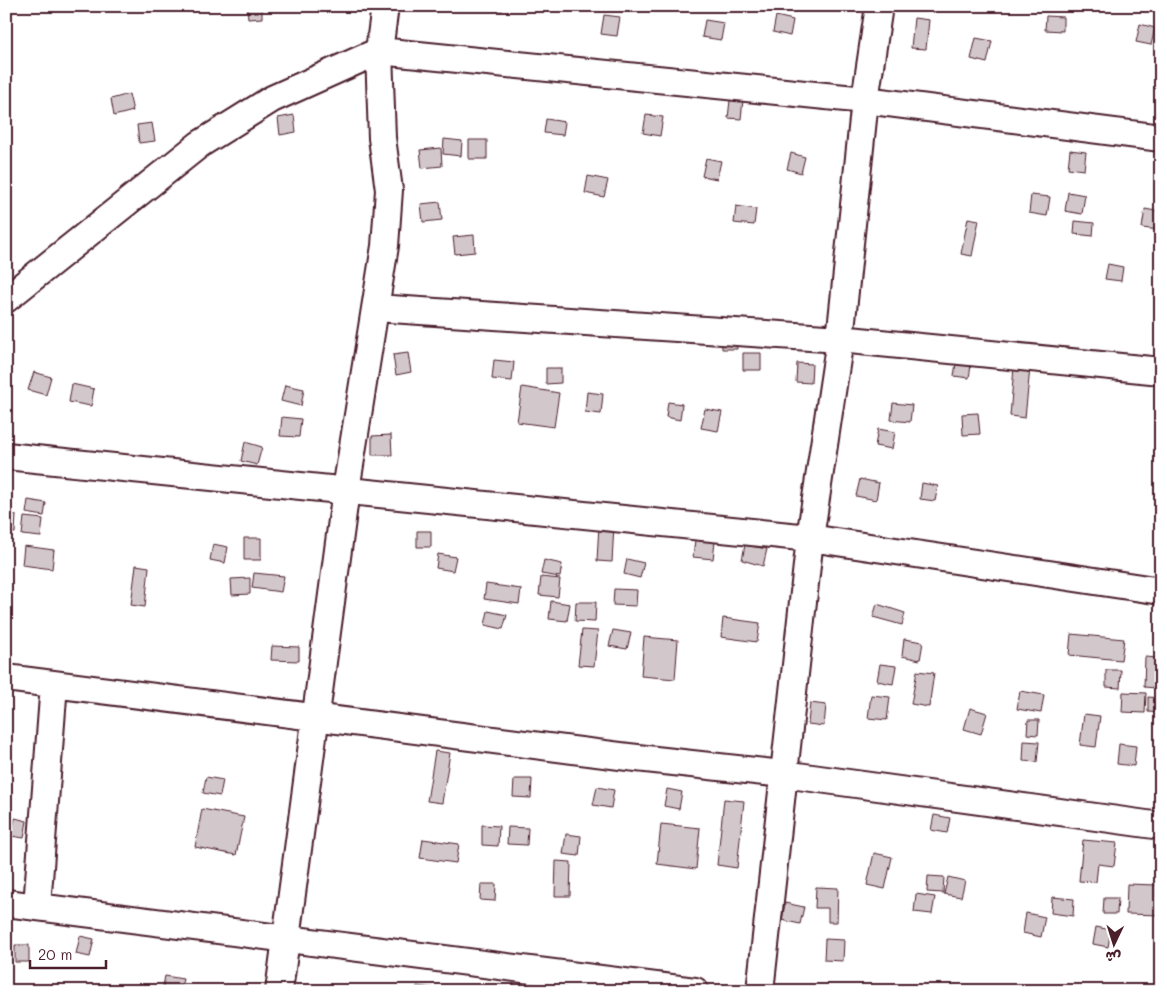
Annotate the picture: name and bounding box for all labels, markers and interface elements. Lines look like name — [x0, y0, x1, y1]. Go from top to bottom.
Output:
north arrow — [1090, 920, 1140, 970]
scale bar — [30, 937, 106, 969]
text: 20 m — [38, 944, 72, 964]
text: ش — [1105, 947, 1121, 967]

